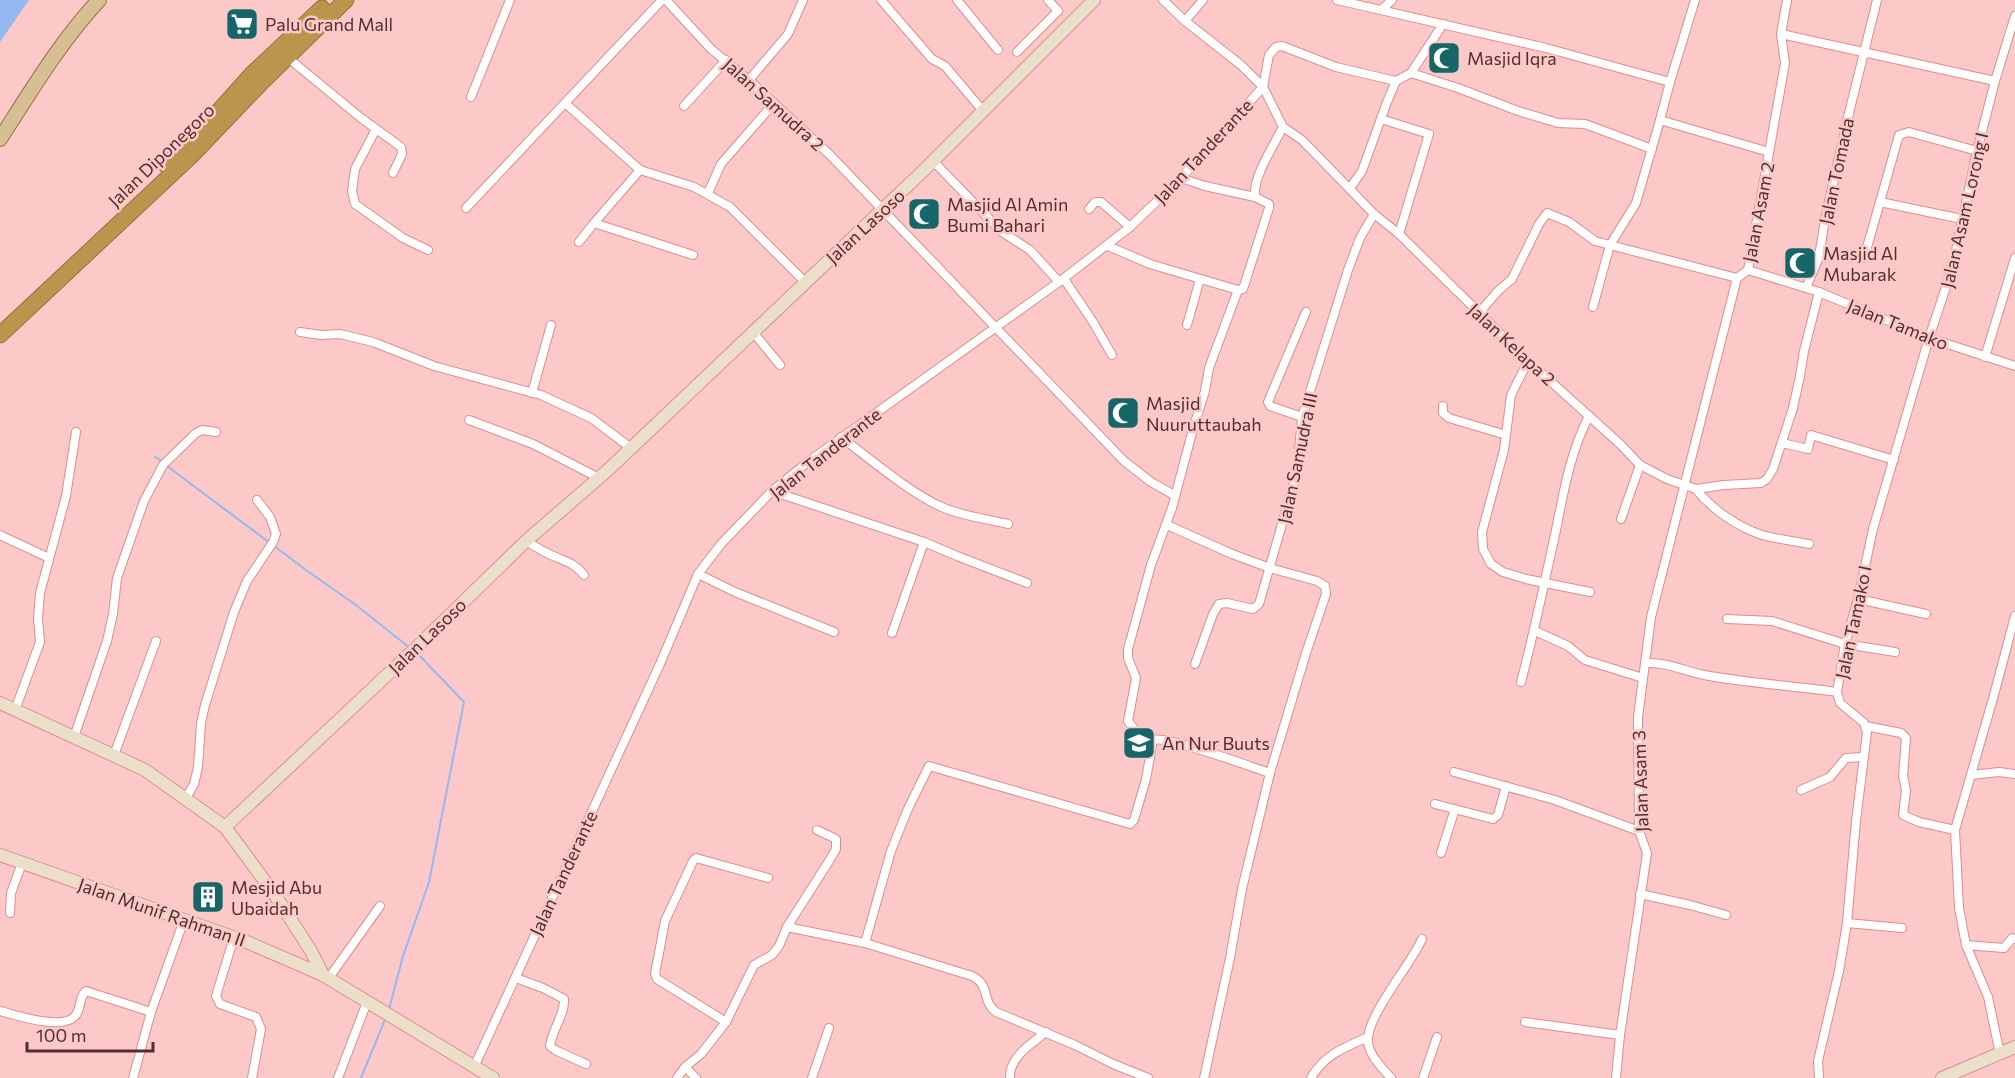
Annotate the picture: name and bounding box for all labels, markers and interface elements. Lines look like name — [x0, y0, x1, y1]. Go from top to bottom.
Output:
supermarket icon: Palu Grand Mall — [224, 6, 260, 42]
place label: Palu Grand Mall — [265, 13, 393, 35]
mosque icon: Masjid Iqra — [1426, 40, 1462, 76]
place label: Masjid Iqra — [1467, 47, 1557, 69]
street label: Jalan Samudra 2 — [719, 53, 829, 155]
street label: Jalan Tanderante — [1149, 94, 1257, 208]
street label: Jalan Diponegoro — [103, 99, 219, 211]
street label: Jalan Tomada — [1814, 116, 1858, 226]
street label: Jalan Asam Lorong I — [1935, 130, 1993, 290]
street label: Jalan Asam 2 — [1738, 160, 1778, 264]
street label: Jalan Lasoso — [821, 184, 909, 268]
place label: Masjid Al Amin Bumi Bahari — [947, 193, 1068, 236]
mosque icon: Masjid Al Amin Bumi Bahari — [906, 196, 942, 232]
place label: Masjid Al Mubarak — [1823, 242, 1898, 285]
mosque icon: Masjid Al Mubarak — [1782, 245, 1818, 281]
street label: Jalan Tamako — [1844, 294, 1952, 354]
street label: Jalan Kelapa 2 — [1464, 298, 1560, 390]
street label: Jalan Samudra III — [1272, 390, 1322, 526]
place label: Masjid Nuuruttaubah — [1146, 392, 1262, 435]
mosque icon: Masjid Nuuruttaubah — [1105, 395, 1141, 431]
street label: Jalan Tanderante — [765, 403, 885, 503]
street label: Jalan Tamako I — [1830, 563, 1876, 681]
street label: Jalan Lasoso — [383, 593, 471, 679]
school or university icon: An Nur Buuts — [1121, 725, 1157, 761]
street label: Jalan Asam 3 — [1627, 730, 1653, 832]
place label: An Nur Buuts — [1162, 732, 1270, 754]
street label: Jalan Tanderante — [524, 807, 602, 939]
street label: Jalan Munif Rahman II — [75, 873, 249, 951]
place label: Mesjid Abu Ubaidah — [231, 876, 322, 919]
building icon: Mesjid Abu Ubaidah — [190, 879, 226, 915]
scale bar — [27, 1015, 153, 1053]
text: 100 m — [36, 1024, 86, 1046]

